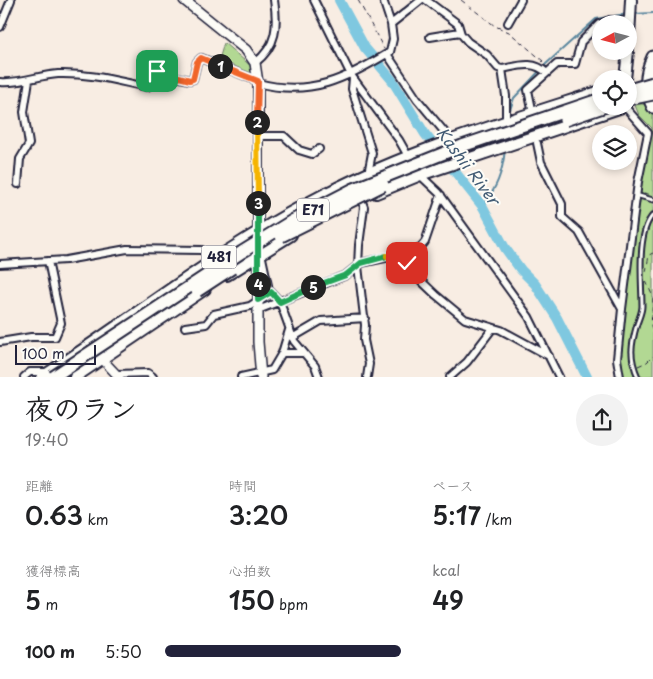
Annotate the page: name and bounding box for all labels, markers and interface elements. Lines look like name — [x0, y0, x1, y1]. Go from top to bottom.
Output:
north arrow — [592, 15, 638, 60]
map controls — [592, 15, 637, 170]
pin — [136, 50, 178, 92]
pin: 1 — [208, 54, 232, 78]
text: 1 — [217, 56, 224, 77]
icon: arrive — [143, 57, 171, 85]
button: locate — [592, 70, 637, 115]
pin: 2 — [244, 110, 270, 134]
text: 2 — [253, 112, 262, 133]
water label: Kashii River — [431, 121, 507, 211]
button: layers — [592, 125, 637, 170]
pin: 3 — [246, 190, 270, 216]
text: 3 — [254, 193, 263, 214]
road number: E71 — [297, 198, 329, 222]
pin — [386, 242, 428, 284]
road number: 481 — [202, 246, 236, 268]
icon: check — [393, 249, 421, 277]
pin: 4 — [246, 272, 270, 296]
text: 4 — [254, 274, 263, 295]
pin: 5 — [300, 274, 326, 300]
text: 5 — [309, 277, 318, 298]
scale bar — [15, 342, 96, 365]
text: 100 m — [22, 343, 65, 364]
text: 夜のラン — [25, 386, 137, 429]
button: share — [576, 394, 628, 446]
text: 19:40 — [25, 427, 68, 451]
text: 距離 — [25, 475, 53, 496]
text: 時間 — [229, 475, 257, 496]
text: ペース — [432, 475, 474, 496]
text: 0.63 — [25, 496, 83, 534]
text: 3:20 — [229, 496, 288, 534]
text: 5:17 — [432, 496, 481, 534]
text: km — [83, 509, 109, 530]
text: /km — [481, 509, 512, 530]
text: 獲得標高 — [25, 560, 81, 581]
text: 心拍数 — [229, 560, 271, 581]
text: kcal — [432, 560, 460, 581]
text: 5 — [25, 581, 41, 619]
text: 150 — [229, 581, 275, 619]
text: 49 — [432, 581, 464, 619]
text: m — [41, 594, 58, 615]
text: bpm — [275, 594, 308, 615]
text: 100 m — [25, 639, 75, 663]
text: 5:50 — [105, 639, 142, 663]

